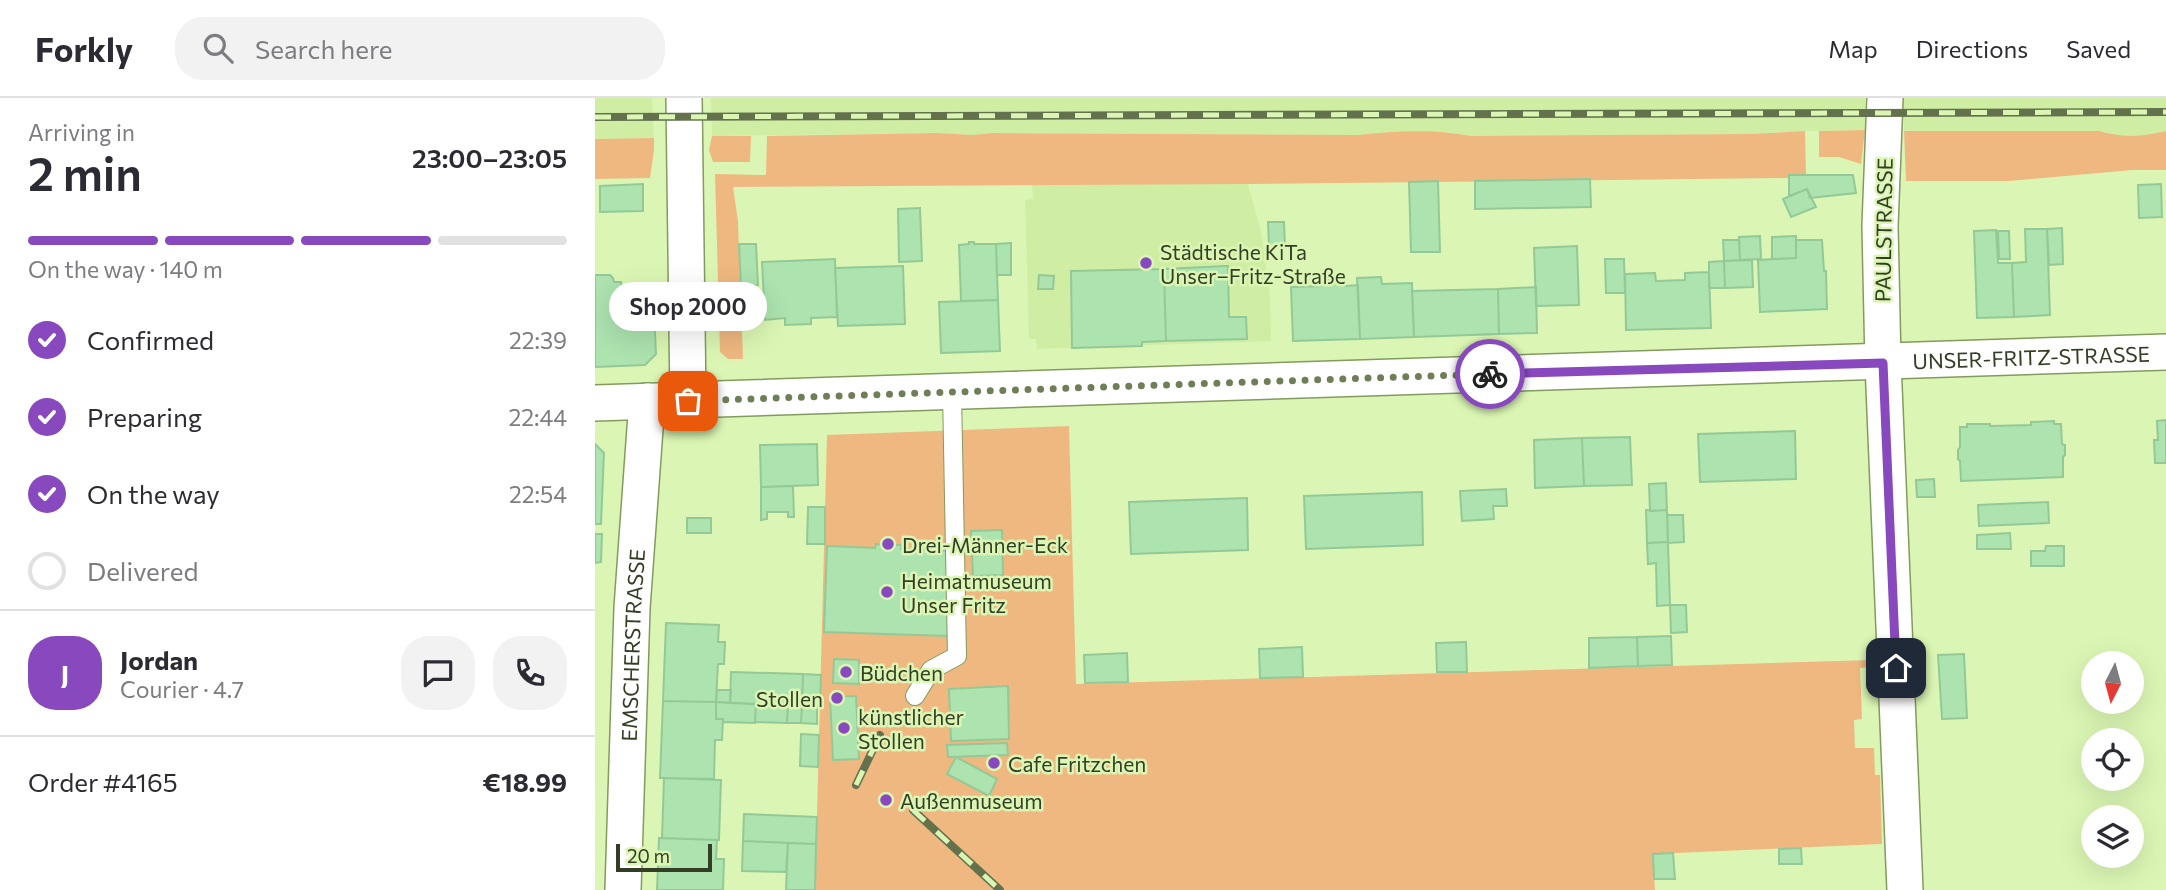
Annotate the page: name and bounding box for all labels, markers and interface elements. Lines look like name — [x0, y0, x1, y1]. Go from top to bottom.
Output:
search box — [175, 17, 665, 80]
text: Forkly — [35, 28, 133, 69]
icon: search — [199, 29, 237, 67]
text: Search here — [255, 33, 393, 64]
text: Map — [1828, 34, 1878, 63]
text: Directions — [1916, 34, 2028, 63]
text: Saved — [2066, 34, 2131, 63]
text: Arriving in — [28, 118, 135, 146]
text: 23:00–23:05 — [412, 142, 567, 173]
text: 2 min — [28, 144, 142, 200]
street label: PAULSTRASSE — [1869, 158, 1897, 302]
place label: Städtische KiTa Unser–Fritz-Straße — [1160, 239, 1346, 288]
text: On the way · 140 m — [28, 255, 223, 283]
marker: Städtische KiTa Unser–Fritz-Straße — [1138, 255, 1154, 271]
callout: Shop 2000 — [609, 282, 767, 331]
text: Shop 2000 — [629, 292, 747, 320]
icon: check — [28, 321, 66, 359]
text: Confirmed — [87, 324, 214, 355]
text: 22:39 — [509, 326, 567, 354]
courier — [1455, 339, 1525, 409]
street label: UNSER-FRITZ-STRASSE — [1912, 340, 2150, 373]
icon: bike — [1471, 355, 1509, 393]
pin — [658, 371, 718, 431]
icon: bag — [669, 382, 707, 420]
icon: check — [28, 398, 66, 436]
text: Preparing — [87, 401, 202, 432]
text: 22:44 — [508, 403, 567, 431]
icon: check — [28, 475, 66, 513]
text: On the way — [87, 478, 220, 509]
text: 22:54 — [509, 480, 567, 508]
place label: Drei-Männer-Eck — [902, 532, 1068, 557]
marker: Drei-Männer-Eck — [880, 536, 896, 552]
street label: EMSCHERSTRASSE — [615, 548, 649, 742]
text: Delivered — [87, 555, 198, 586]
place label: Heimatmuseum Unser Fritz — [901, 568, 1052, 617]
marker: Heimatmuseum Unser Fritz — [879, 584, 895, 600]
button: chat — [401, 636, 475, 710]
button: phone — [493, 636, 567, 710]
pin — [1866, 638, 1926, 698]
text: Jordan — [120, 644, 198, 675]
icon: home — [1877, 649, 1915, 687]
north arrow — [2081, 651, 2144, 714]
map controls — [2081, 651, 2144, 868]
text: J — [61, 658, 69, 689]
place label: Büdchen — [860, 660, 943, 685]
marker: Büdchen — [838, 664, 854, 680]
text: Courier · 4.7 — [120, 675, 244, 703]
place label: Stollen — [756, 686, 823, 711]
marker: Stollen — [829, 690, 845, 706]
place label: künstlicher Stollen — [858, 704, 964, 753]
marker: künstlicher Stollen — [836, 720, 852, 736]
button: locate — [2081, 728, 2144, 791]
place label: Cafe Fritzchen — [1008, 751, 1146, 776]
marker: Cafe Fritzchen — [986, 755, 1002, 771]
text: Order #4165 — [28, 766, 178, 797]
text: €18.99 — [483, 766, 567, 797]
place label: Außenmuseum — [900, 788, 1043, 813]
marker: Außenmuseum — [878, 792, 894, 808]
button: layers — [2081, 805, 2144, 868]
scale bar — [616, 841, 712, 873]
text: 20 m — [627, 844, 670, 867]

